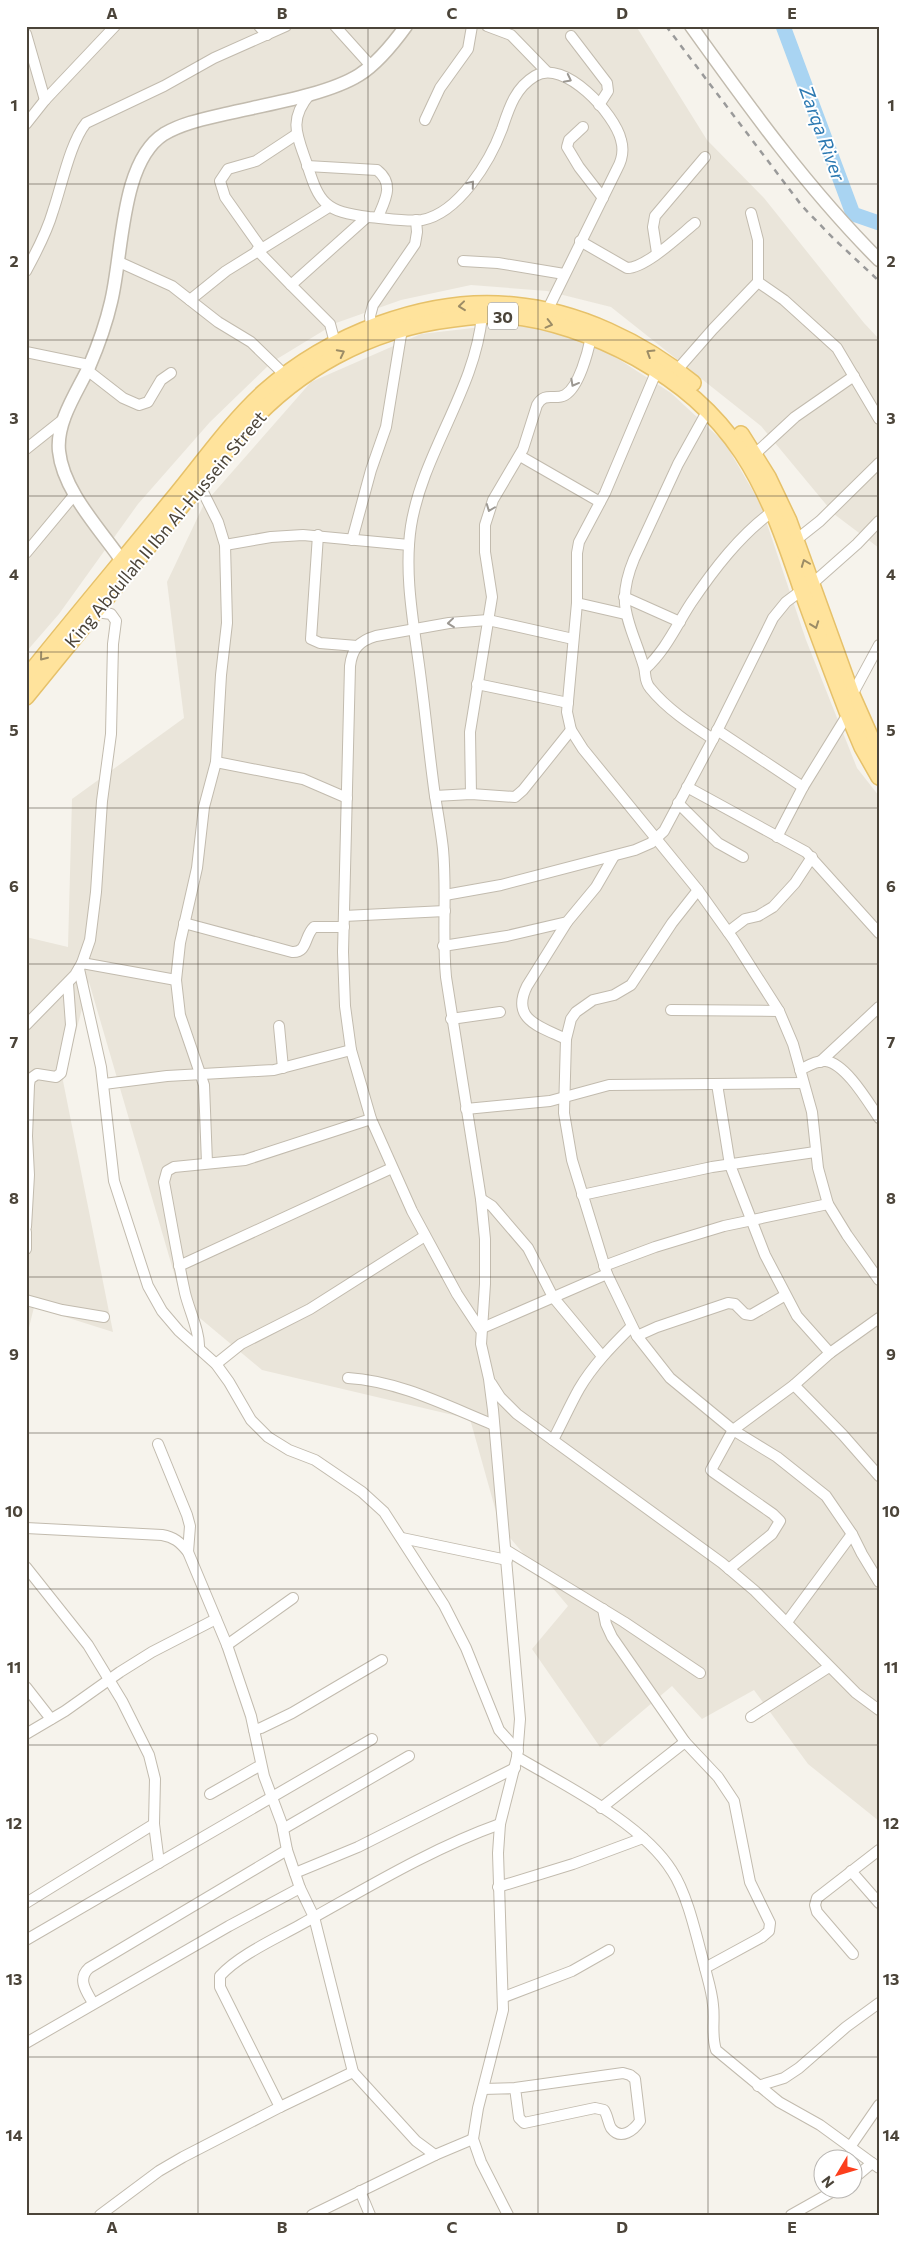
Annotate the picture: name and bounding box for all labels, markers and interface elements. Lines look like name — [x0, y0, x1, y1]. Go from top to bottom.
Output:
text: A — [106, 3, 118, 22]
text: B — [277, 3, 288, 22]
text: C — [447, 3, 458, 22]
text: D — [616, 3, 628, 22]
text: E — [787, 3, 797, 22]
one-way arrow — [562, 73, 571, 83]
water label: Zarqa River — [795, 81, 851, 185]
text: 1 — [10, 95, 18, 114]
text: 1 — [887, 95, 895, 114]
one-way arrow — [466, 181, 474, 190]
text: 2 — [9, 251, 19, 270]
text: 2 — [886, 251, 896, 270]
one-way arrow — [458, 300, 466, 311]
road number: 30 — [488, 302, 518, 330]
one-way arrow — [544, 318, 553, 329]
one-way arrow — [335, 349, 344, 359]
one-way arrow — [647, 349, 656, 359]
one-way arrow — [570, 377, 580, 386]
street label: King Abdullah II Ibn Al-Hussein Street — [59, 406, 271, 652]
text: 3 — [9, 408, 19, 427]
text: 3 — [886, 408, 896, 427]
one-way arrow — [486, 504, 496, 512]
one-way arrow — [801, 559, 811, 568]
text: 4 — [9, 564, 19, 583]
text: 4 — [886, 564, 896, 583]
one-way arrow — [447, 617, 455, 628]
one-way arrow — [809, 620, 819, 629]
one-way arrow — [40, 651, 48, 660]
text: 5 — [9, 720, 19, 739]
text: 5 — [886, 720, 896, 739]
text: 6 — [9, 876, 19, 895]
text: 6 — [886, 876, 896, 895]
text: 7 — [10, 1032, 19, 1051]
text: 7 — [887, 1032, 896, 1051]
text: 8 — [9, 1188, 19, 1207]
text: 8 — [886, 1188, 896, 1207]
text: 9 — [9, 1344, 19, 1363]
text: 9 — [886, 1344, 896, 1363]
text: 10 — [5, 1501, 23, 1520]
text: 10 — [882, 1501, 900, 1520]
text: 11 — [7, 1657, 21, 1676]
text: 11 — [884, 1657, 898, 1676]
text: 12 — [6, 1813, 22, 1832]
text: 12 — [883, 1813, 899, 1832]
text: 13 — [6, 1969, 22, 1988]
text: 13 — [883, 1969, 899, 1988]
text: 14 — [5, 2125, 23, 2144]
text: 14 — [882, 2125, 900, 2144]
north arrow — [812, 2148, 862, 2198]
text: N — [817, 2173, 837, 2192]
text: A — [106, 2217, 118, 2236]
text: B — [277, 2217, 288, 2236]
text: C — [447, 2217, 458, 2236]
text: D — [616, 2217, 628, 2236]
text: E — [787, 2217, 797, 2236]

